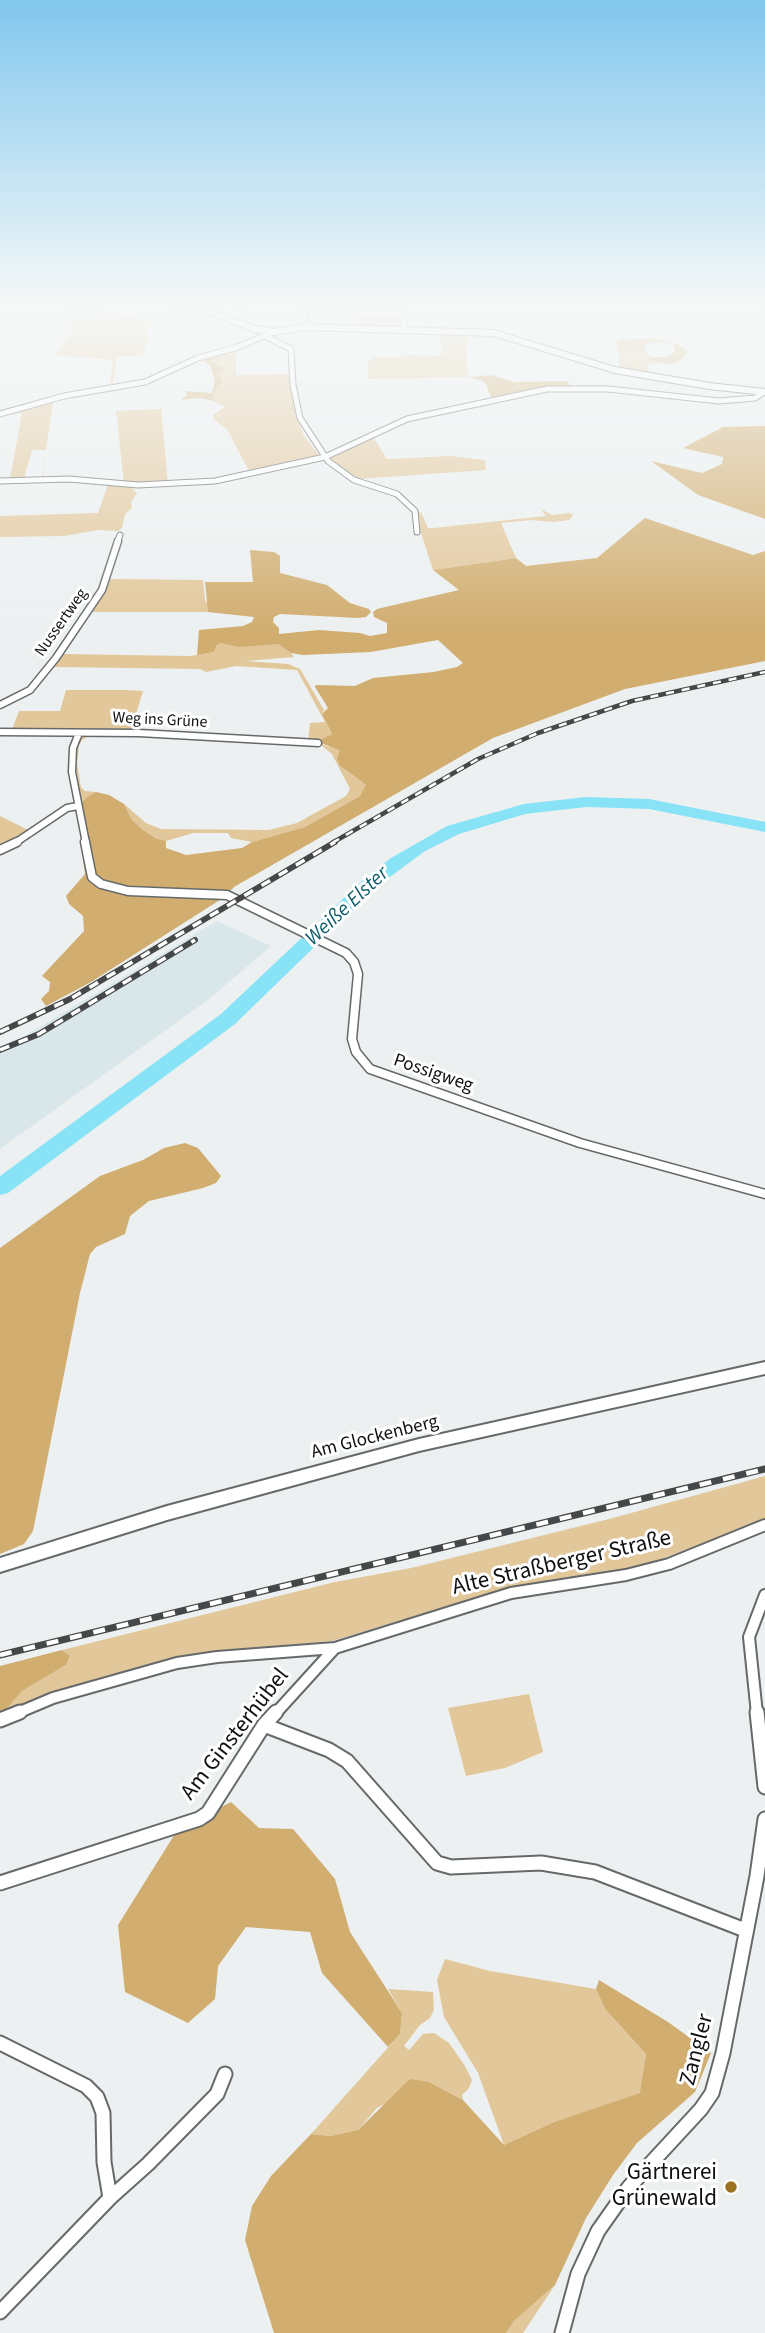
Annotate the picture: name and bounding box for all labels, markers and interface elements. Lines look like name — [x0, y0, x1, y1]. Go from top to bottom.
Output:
street label: Nussertweg — [32, 585, 92, 661]
street label: Weg ins Grüne — [112, 709, 208, 733]
water label: Weiße Elster — [301, 862, 395, 952]
street label: Possigweg — [390, 1050, 476, 1098]
street label: Am Glockenberg — [309, 1411, 441, 1465]
street label: Alte Straßberger Straße — [450, 1525, 674, 1603]
street label: Am Ginsterhübel — [176, 1664, 296, 1806]
street label: Zangler — [675, 2011, 721, 2089]
place label: Gärtnerei Grünewald — [612, 2160, 717, 2214]
marker: Gärtnerei Grünewald — [723, 2179, 739, 2195]

